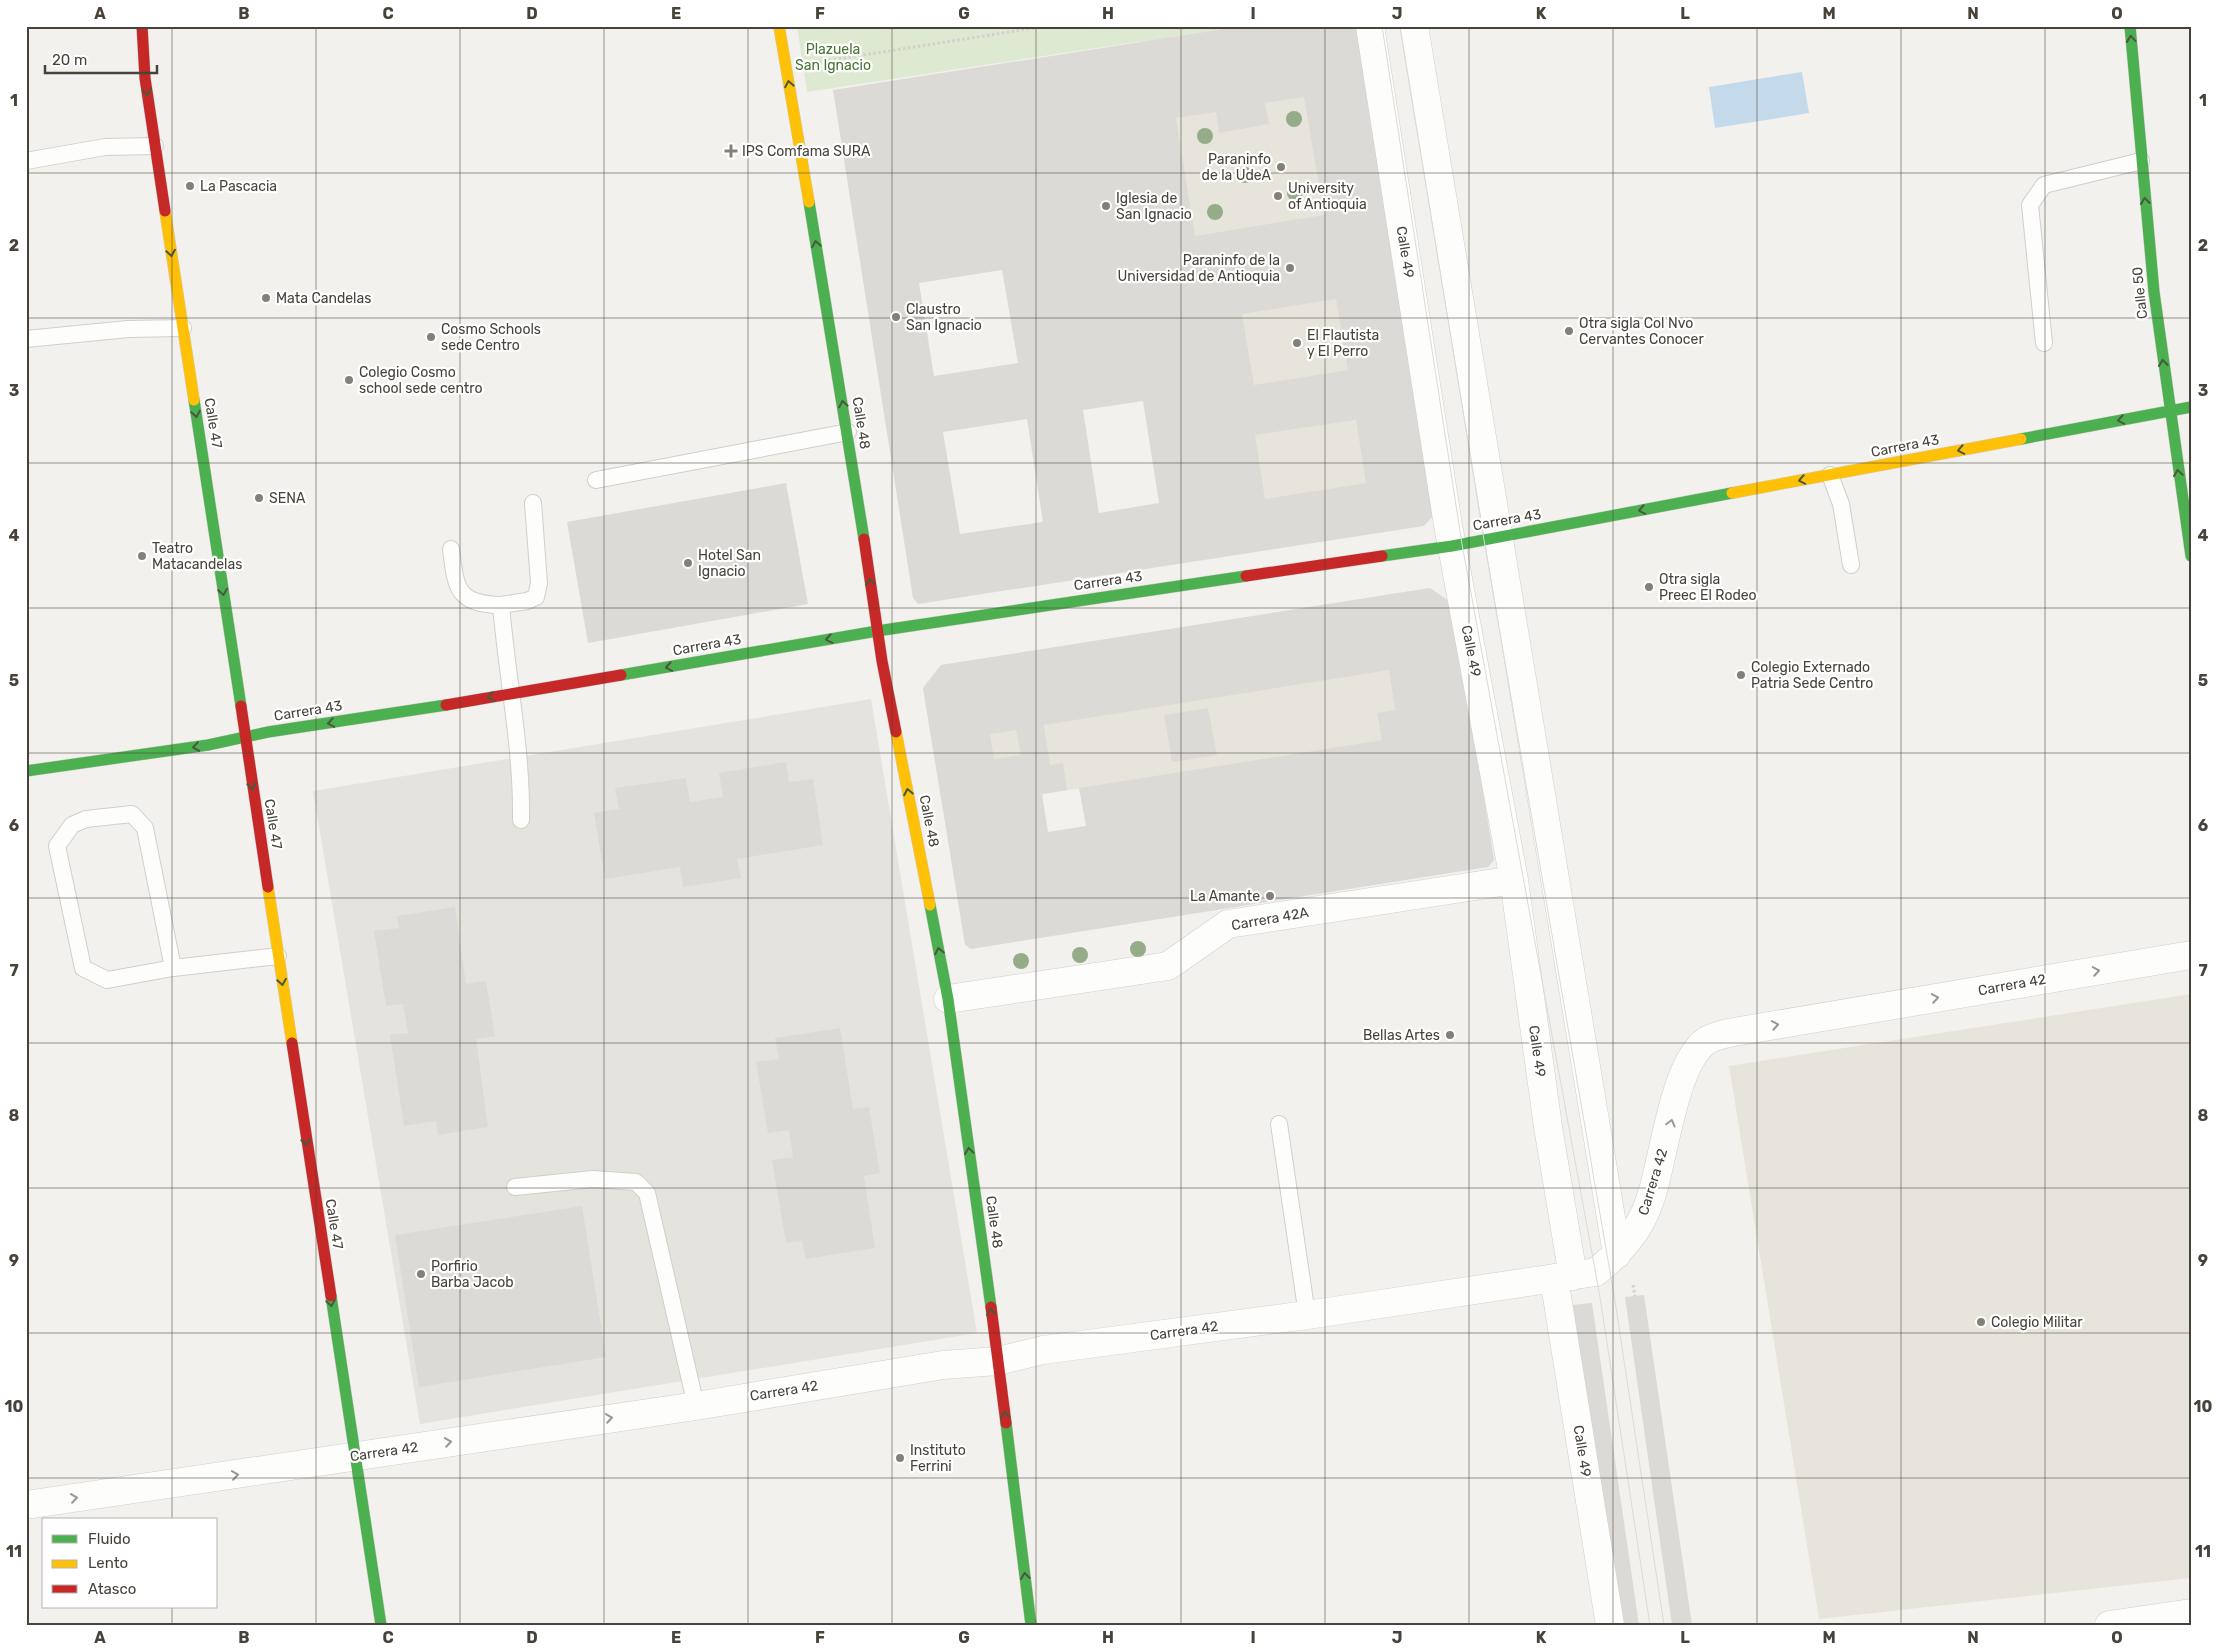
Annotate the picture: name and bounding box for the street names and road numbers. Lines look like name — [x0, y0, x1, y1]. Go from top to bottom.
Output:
street label: Calle 49 — [1393, 225, 1417, 279]
street label: Calle 50 — [2129, 266, 2151, 320]
street label: Calle 48 — [848, 396, 874, 450]
street label: Calle 47 — [201, 397, 225, 449]
street label: Carrera 43 — [1870, 431, 1940, 461]
street label: Carrera 43 — [1472, 506, 1542, 534]
street label: Carrera 43 — [1073, 568, 1143, 594]
street label: Calle 49 — [1458, 624, 1484, 678]
street label: Carrera 43 — [672, 631, 742, 659]
street label: Carrera 43 — [273, 697, 343, 725]
street label: Calle 48 — [916, 793, 942, 849]
street label: Calle 47 — [261, 798, 285, 850]
street label: Carrera 42A — [1230, 904, 1311, 934]
street label: Carrera 42 — [1977, 971, 2047, 999]
street label: Calle 49 — [1525, 1024, 1549, 1078]
street label: Carrera 42 — [1635, 1147, 1671, 1217]
street label: Calle 48 — [982, 1195, 1006, 1249]
street label: Calle 47 — [322, 1198, 346, 1250]
street label: Carrera 42 — [1149, 1318, 1219, 1344]
street label: Carrera 42 — [749, 1377, 819, 1405]
street label: Calle 49 — [1570, 1424, 1594, 1478]
street label: Carrera 42 — [349, 1439, 419, 1465]

